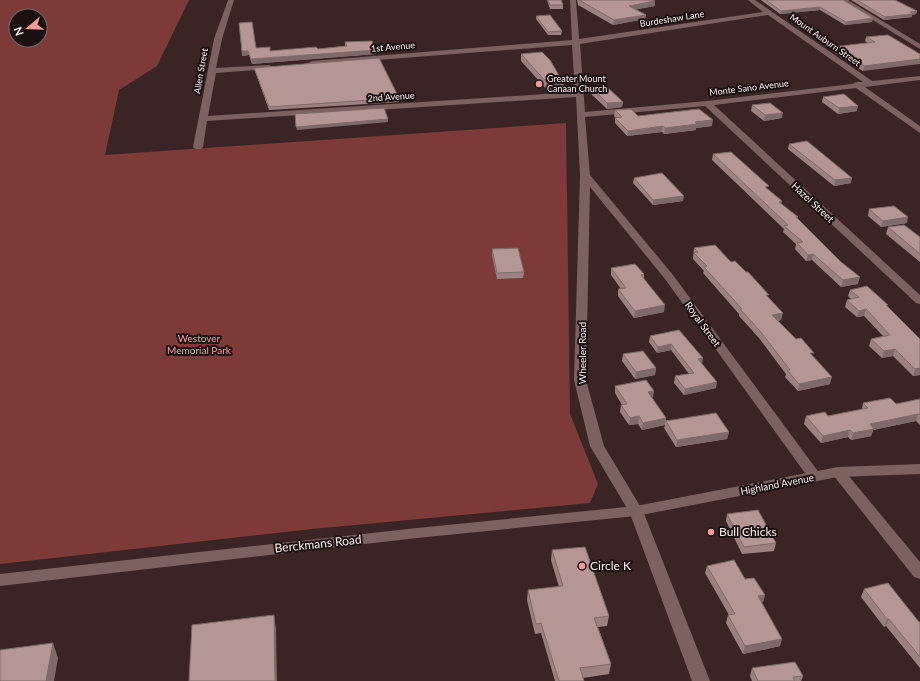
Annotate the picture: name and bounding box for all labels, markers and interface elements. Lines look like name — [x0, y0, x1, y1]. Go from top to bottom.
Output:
north arrow — [8, 8, 48, 48]
street label: Burdeshaw Lane — [639, 8, 705, 29]
street label: Mount Auburn Street — [788, 11, 863, 69]
text: N — [11, 25, 26, 38]
street label: 1st Avenue — [370, 39, 416, 54]
street label: Allen Street — [191, 47, 210, 95]
place label: Greater Mount Canaan Church — [547, 73, 607, 94]
street label: Monte Sano Avenue — [709, 77, 789, 98]
marker: Greater Mount Canaan Church — [534, 79, 544, 89]
street label: 2nd Avenue — [367, 89, 415, 104]
street label: Hazel Street — [789, 179, 837, 225]
street label: Royal Street — [683, 299, 724, 349]
street label: Wheeler Road — [576, 322, 588, 384]
park label: Westover Memorial Park — [167, 332, 232, 356]
street label: Highland Avenue — [739, 471, 815, 497]
place label: Bull Chicks — [719, 524, 777, 539]
marker: Bull Chicks — [706, 527, 716, 537]
street label: Berckmans Road — [274, 531, 362, 556]
place label: Circle K — [590, 558, 631, 573]
marker: Circle K — [577, 561, 587, 571]

